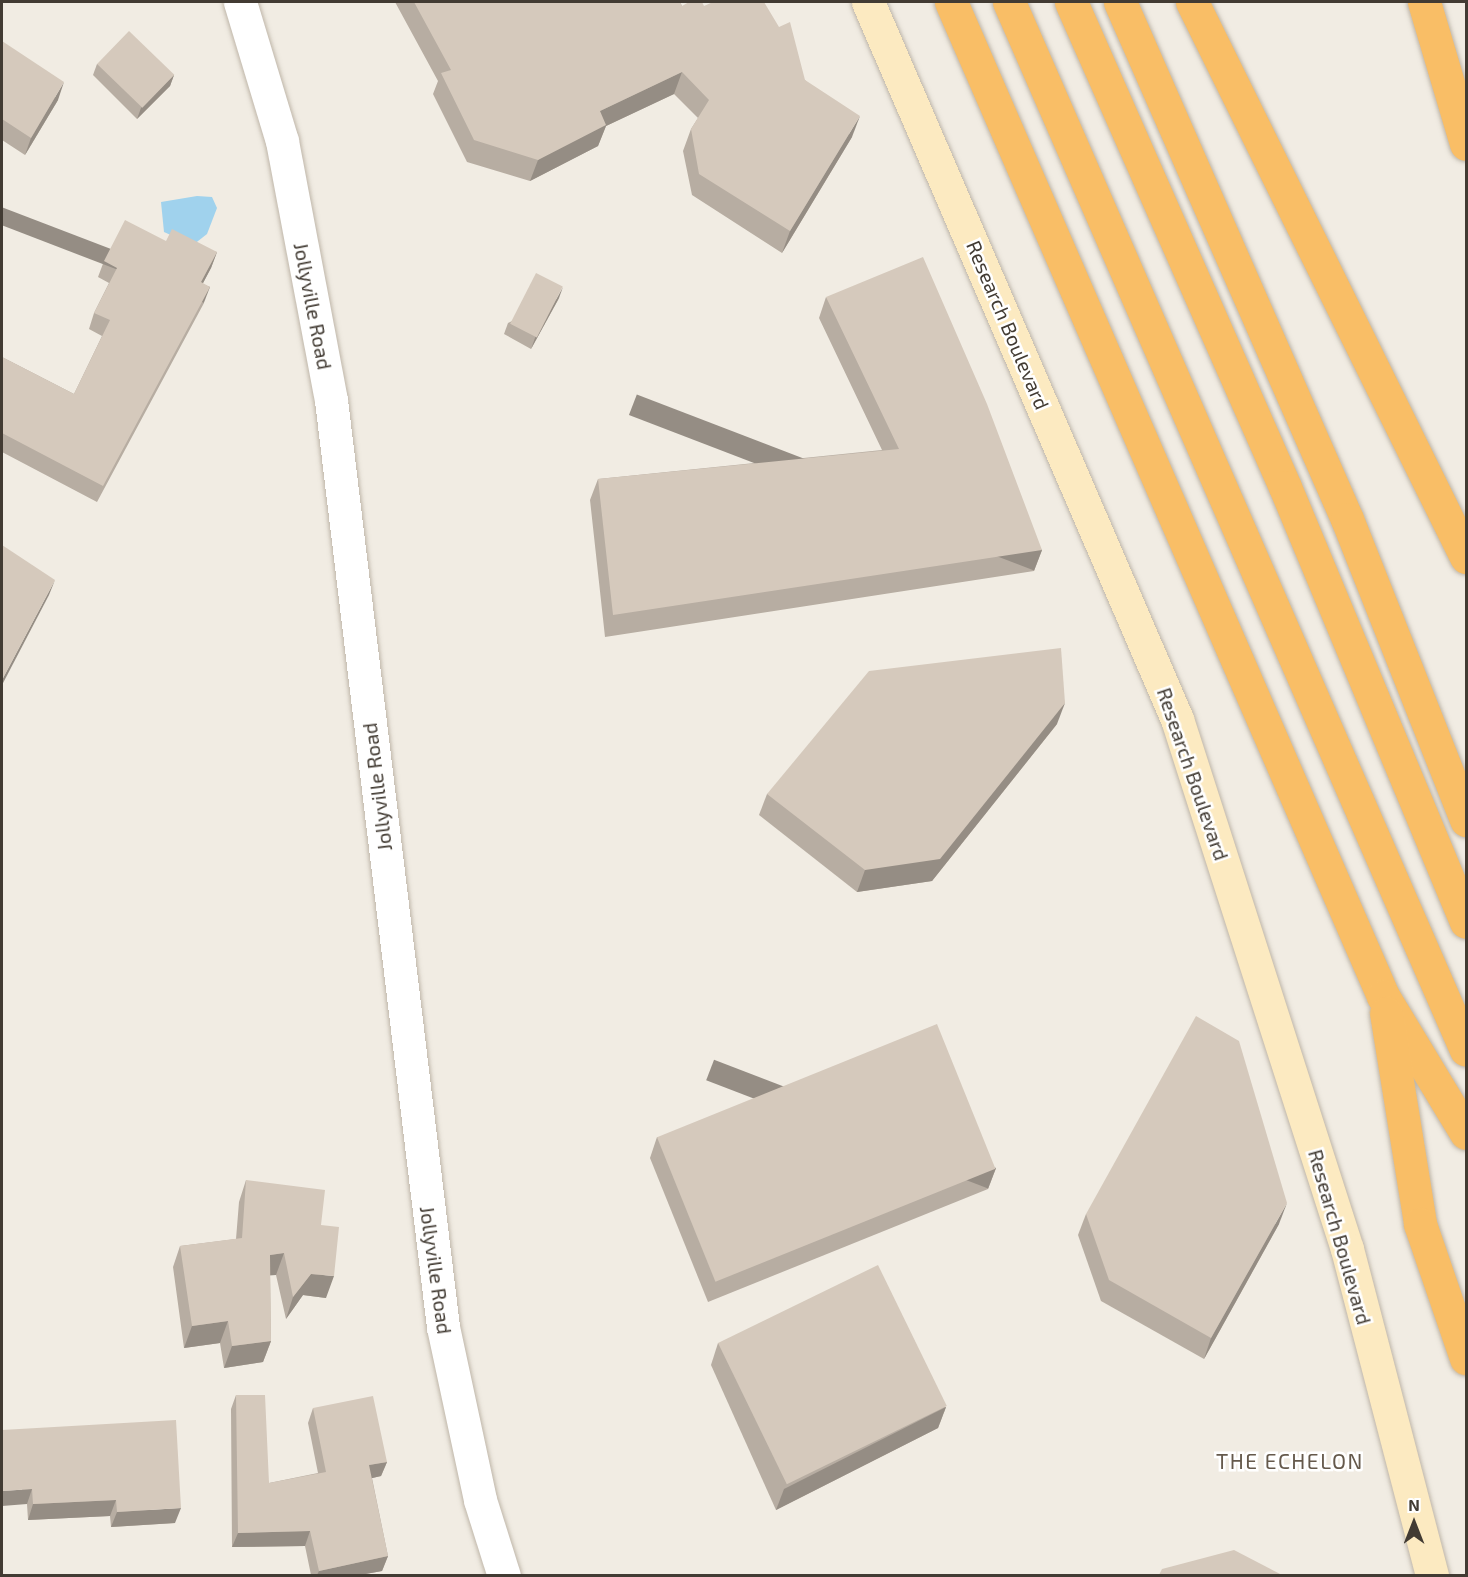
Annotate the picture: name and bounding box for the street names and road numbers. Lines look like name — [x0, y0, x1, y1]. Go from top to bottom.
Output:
street label: Research Boulevard — [962, 237, 1054, 413]
street label: Jollyville Road — [289, 240, 337, 372]
street label: Research Boulevard — [1152, 685, 1234, 863]
street label: Jollyville Road — [357, 722, 397, 852]
street label: Research Boulevard — [1304, 1147, 1376, 1327]
street label: Jollyville Road — [415, 1205, 457, 1335]

